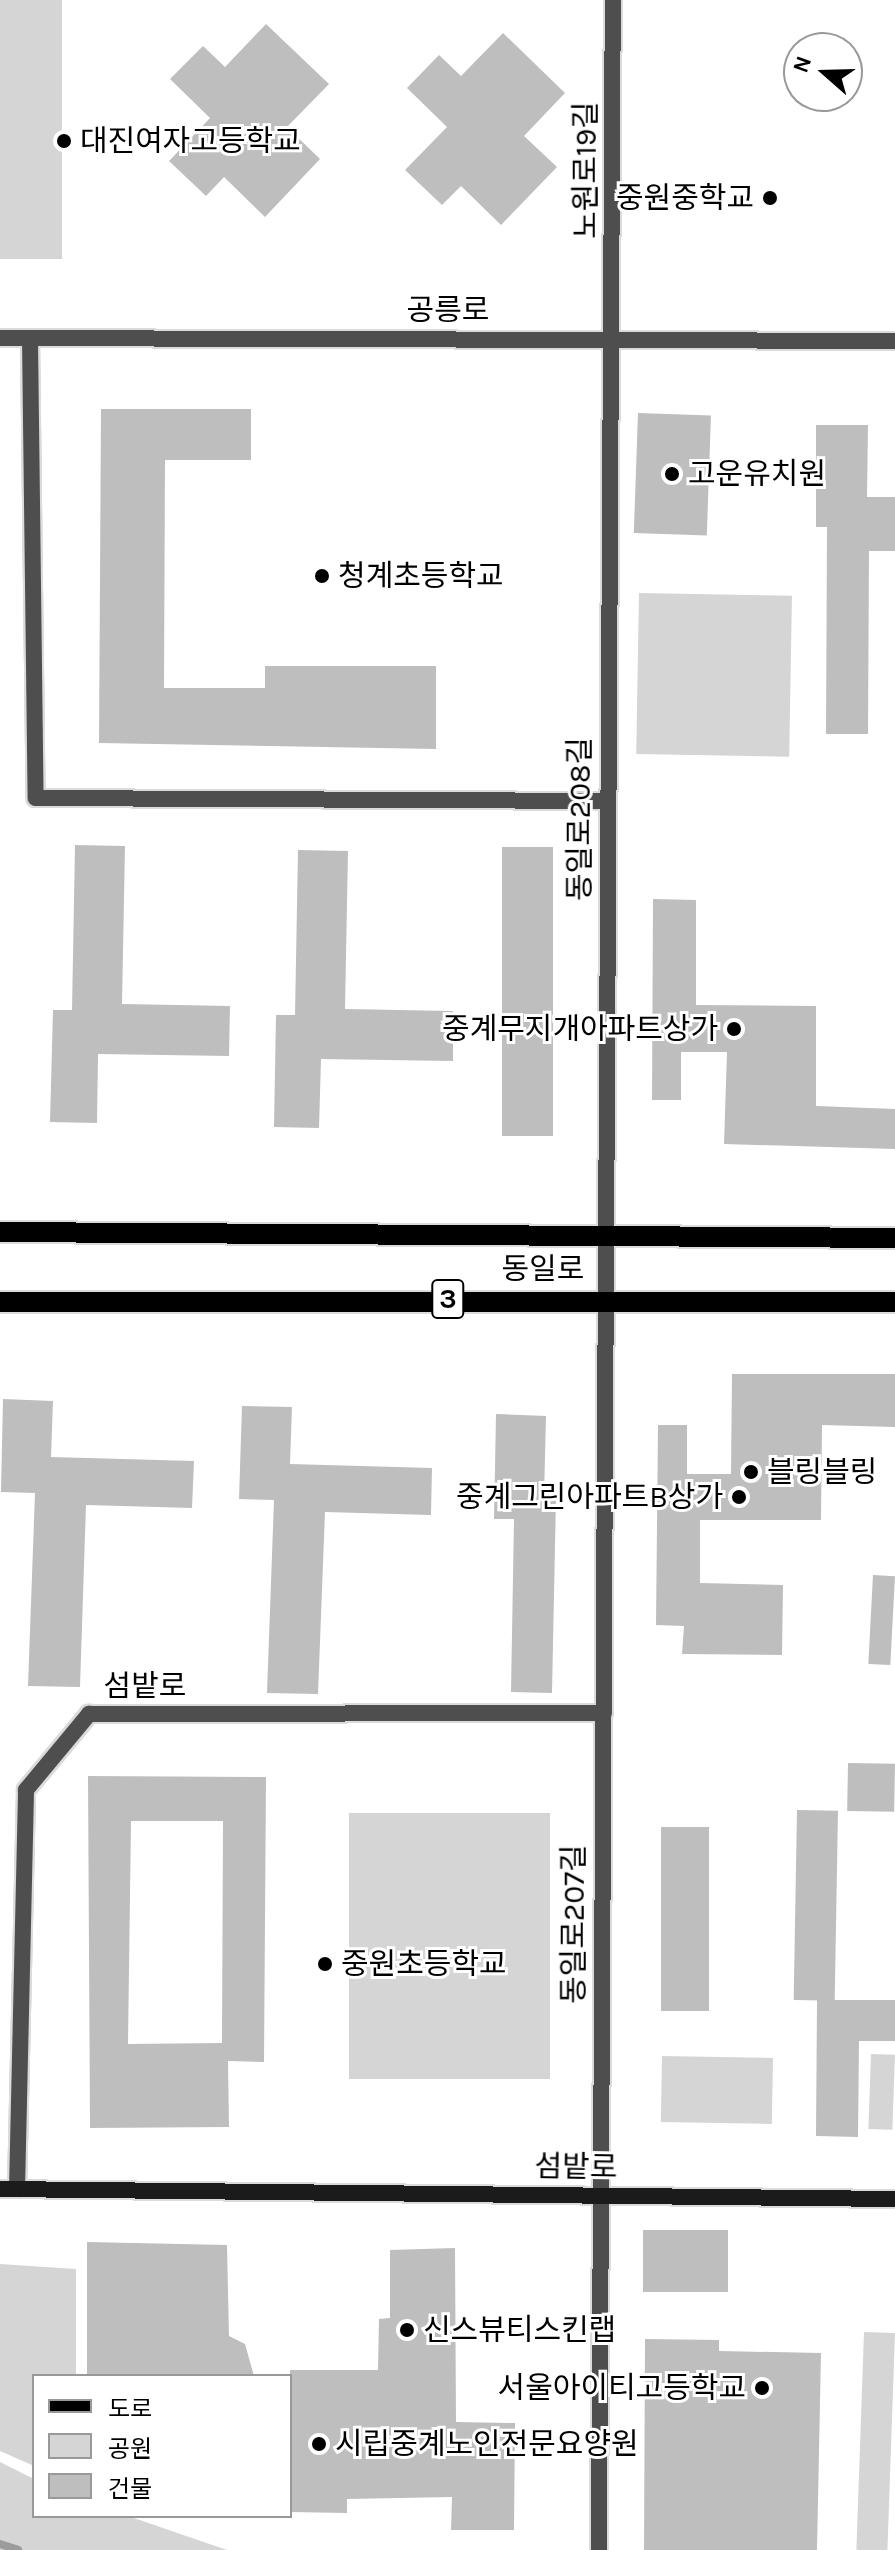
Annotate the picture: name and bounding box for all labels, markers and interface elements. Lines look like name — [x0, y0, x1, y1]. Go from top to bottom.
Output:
north arrow — [783, 32, 863, 112]
text: N — [787, 53, 817, 76]
street label: 노원로19길 — [568, 101, 604, 239]
place label: 대진여자고등학교 — [80, 123, 301, 159]
marker: 대진여자고등학교 — [55, 132, 73, 150]
place label: 중원중학교 — [616, 180, 754, 216]
marker: 중원중학교 — [761, 189, 779, 207]
street label: 공릉로 — [407, 292, 489, 328]
place label: 고운유치원 — [688, 456, 826, 492]
marker: 고운유치원 — [663, 465, 681, 483]
place label: 청계초등학교 — [338, 558, 504, 594]
marker: 청계초등학교 — [313, 567, 331, 585]
street label: 동일로208길 — [562, 737, 598, 901]
place label: 중계무지개아파트상가 — [442, 1011, 718, 1047]
marker: 중계무지개아파트상가 — [725, 1020, 743, 1038]
street label: 동일로 — [502, 1251, 584, 1287]
road number: 3 — [430, 1275, 466, 1323]
place label: 블링블링 — [767, 1454, 877, 1490]
marker: 블링블링 — [742, 1463, 760, 1481]
place label: 중계그린아파트B상가 — [456, 1479, 723, 1515]
marker: 중계그린아파트B상가 — [730, 1488, 748, 1506]
street label: 섬밭로 — [104, 1668, 186, 1704]
street label: 동일로207길 — [556, 1844, 592, 2004]
place label: 중원초등학교 — [341, 1946, 507, 1982]
marker: 중원초등학교 — [316, 1955, 334, 1973]
street label: 섬밭로 — [534, 2148, 618, 2186]
place label: 신스뷰티스킨랩 — [423, 2312, 616, 2348]
marker: 신스뷰티스킨랩 — [398, 2321, 416, 2339]
place label: 서울아이티고등학교 — [498, 2370, 746, 2406]
legend — [32, 2374, 292, 2518]
marker: 서울아이티고등학교 — [753, 2379, 771, 2397]
text: 도로 — [108, 2395, 152, 2423]
place label: 시립중계노인전문요양원 — [335, 2426, 639, 2462]
text: 공원 — [108, 2435, 152, 2463]
marker: 시립중계노인전문요양원 — [310, 2435, 328, 2453]
text: 건물 — [108, 2475, 152, 2503]

